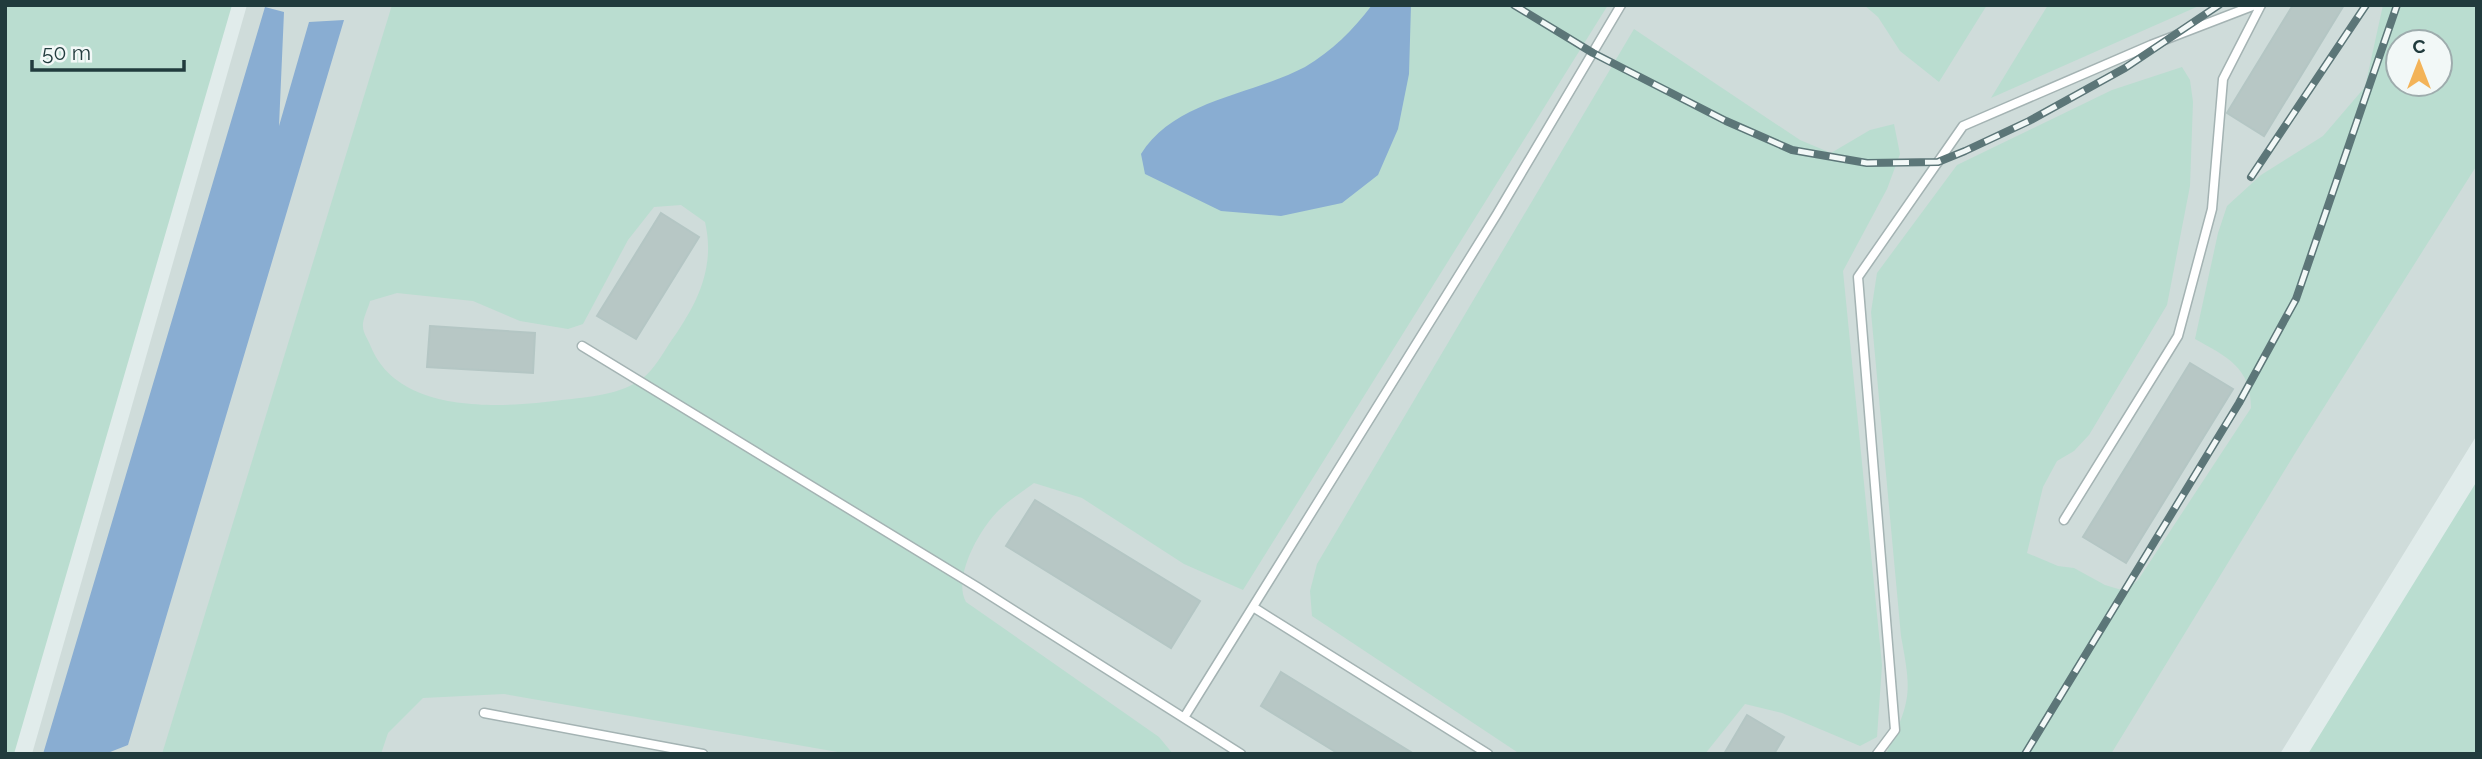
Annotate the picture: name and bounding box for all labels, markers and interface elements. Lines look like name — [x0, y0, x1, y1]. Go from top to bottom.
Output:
scale bar — [32, 28, 184, 72]
north arrow — [2384, 28, 2454, 98]
text: С — [2412, 35, 2426, 57]
text: 50 m — [42, 40, 91, 65]

